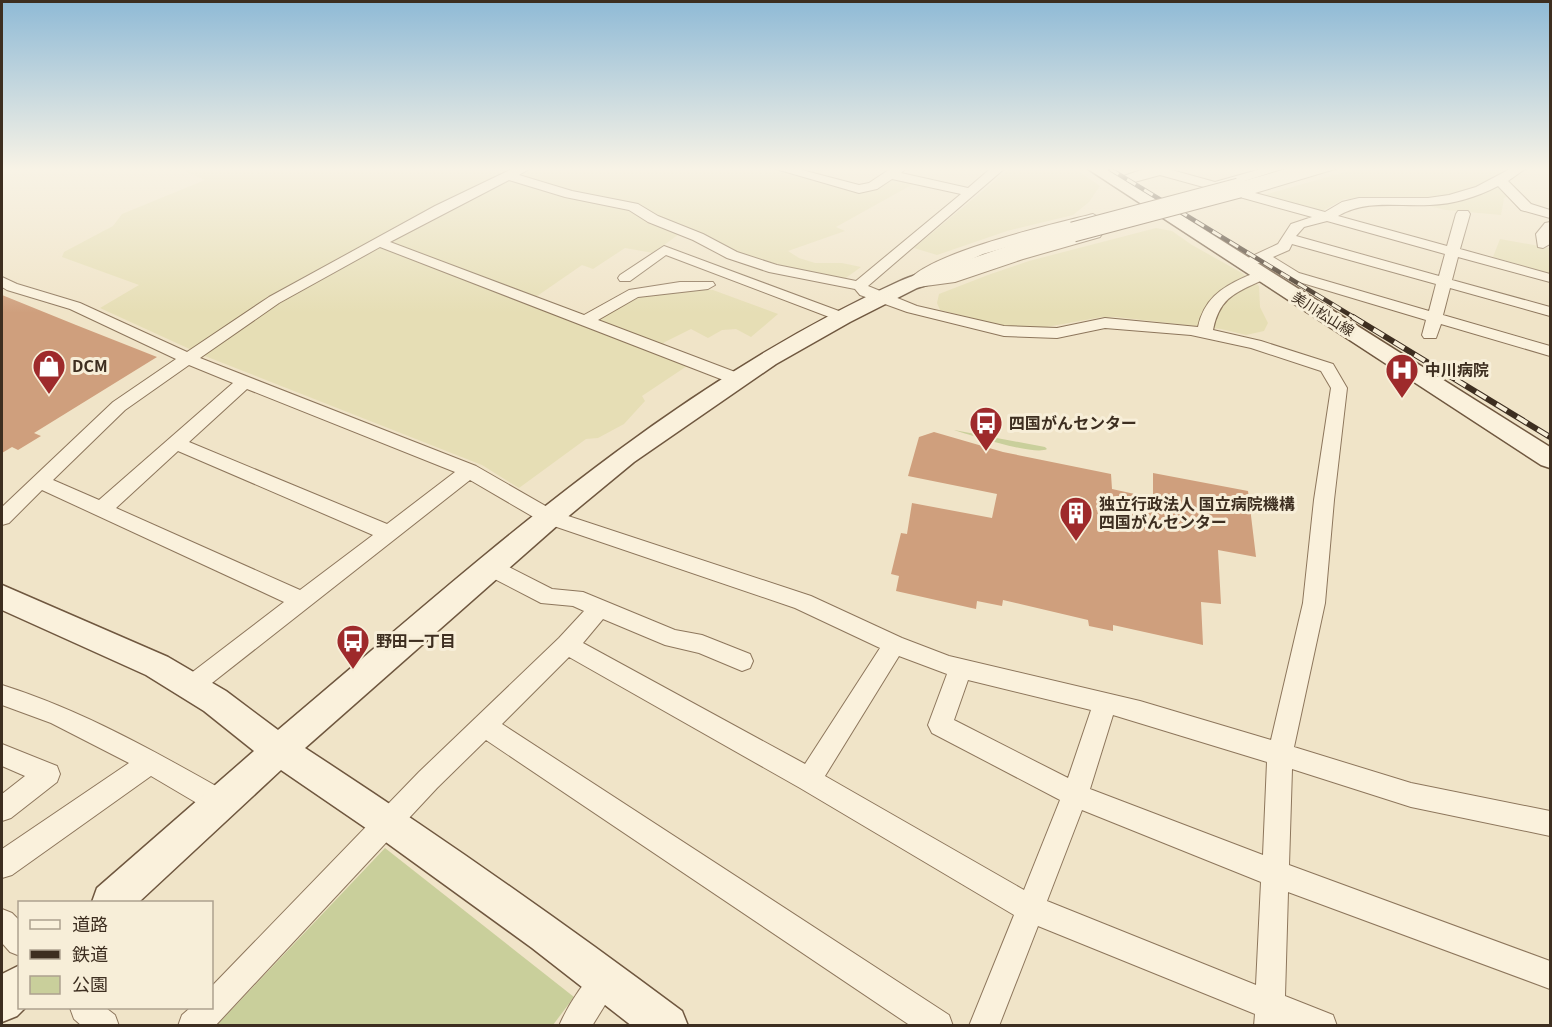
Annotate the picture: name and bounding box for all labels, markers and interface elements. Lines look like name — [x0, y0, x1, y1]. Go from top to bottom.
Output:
street label: 美川松山線 — [1289, 286, 1359, 340]
shop icon: DCM — [31, 348, 67, 395]
hospital icon: 中川病院 — [1384, 352, 1420, 399]
place label: DCM — [72, 353, 108, 377]
place label: 中川病院 — [1425, 357, 1489, 381]
bus stop icon: 四国がんセンター — [968, 405, 1004, 452]
place label: 四国がんセンター — [1009, 410, 1137, 434]
place label: 独立行政法人 国立病院機構 四国がんセンター — [1099, 491, 1295, 533]
building icon: 独立行政法人 国立病院機構 四国がんセンター — [1058, 495, 1094, 542]
bus stop icon: 野田一丁目 — [335, 623, 371, 670]
place label: 野田一丁目 — [376, 628, 456, 652]
legend — [18, 901, 213, 1009]
text: 道路 — [72, 910, 108, 936]
text: 鉄道 — [72, 940, 108, 966]
text: 公園 — [72, 970, 108, 996]

